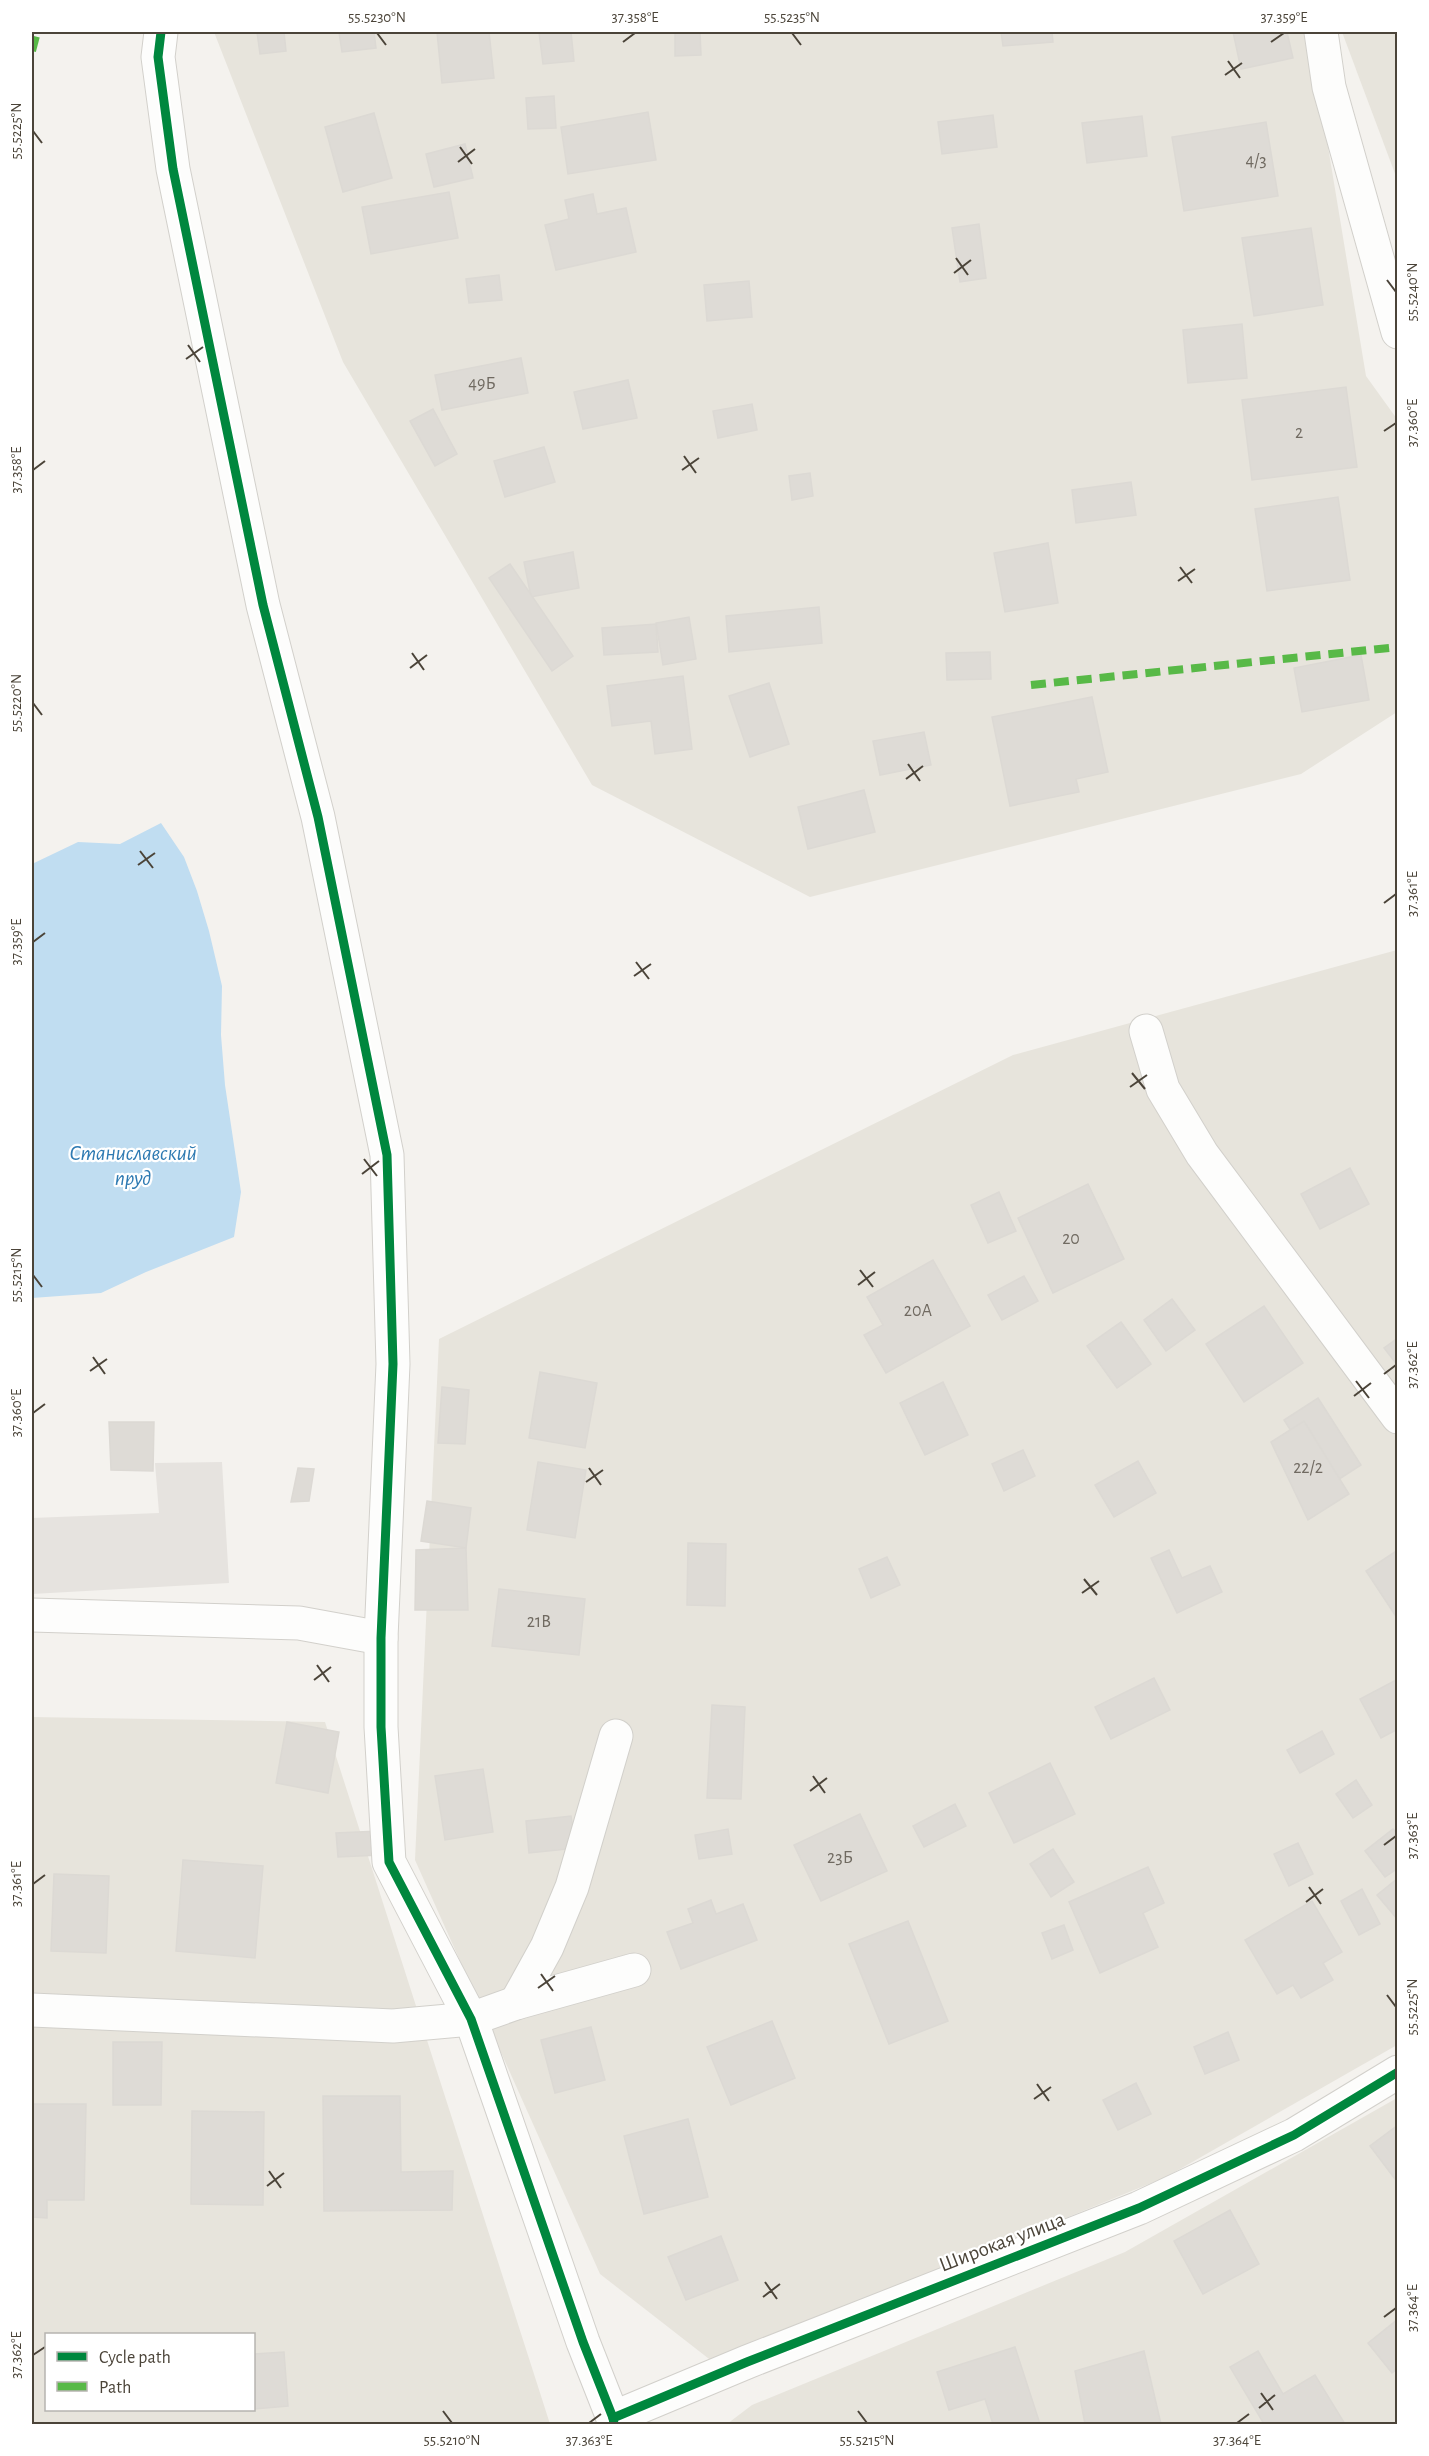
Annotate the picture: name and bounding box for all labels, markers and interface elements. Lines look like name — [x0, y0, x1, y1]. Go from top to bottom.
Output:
text: 55.5230°N — [348, 10, 406, 25]
text: 37.358°E — [611, 10, 659, 25]
text: 55.5235°N — [764, 10, 820, 25]
text: 37.359°E — [1261, 10, 1308, 25]
text: 55.5225°N — [9, 103, 24, 159]
house number: 4/3 — [1245, 152, 1267, 170]
text: 55.5240°N — [1405, 263, 1420, 321]
house number: 49Б — [468, 375, 496, 393]
text: 37.360°E — [1405, 399, 1420, 447]
house number: 2 — [1295, 424, 1303, 442]
text: 37.358°E — [9, 446, 24, 494]
text: 55.5220°N — [9, 674, 24, 732]
text: 37.361°E — [1405, 871, 1420, 917]
text: 37.359°E — [9, 919, 24, 966]
water label: Станиславский пруд — [69, 1142, 197, 1190]
house number: 20 — [1062, 1230, 1080, 1248]
text: 55.5215°N — [9, 1247, 24, 1303]
house number: 20А — [904, 1302, 933, 1320]
text: 37.362°E — [1405, 1341, 1420, 1389]
text: 37.360°E — [9, 1389, 24, 1437]
house number: 22/2 — [1293, 1459, 1323, 1477]
house number: 21В — [527, 1613, 551, 1631]
text: 37.363°E — [1405, 1813, 1420, 1859]
house number: 23Б — [827, 1849, 853, 1867]
text: 37.361°E — [9, 1861, 24, 1907]
text: 55.5225°N — [1405, 1979, 1420, 2035]
street label: Широкая улица — [936, 2208, 1068, 2276]
text: 37.364°E — [1405, 2284, 1420, 2332]
text: 37.362°E — [9, 2331, 24, 2379]
legend — [45, 2333, 255, 2411]
text: Cycle path — [99, 2349, 171, 2367]
text: Path — [99, 2379, 131, 2397]
text: 55.5210°N — [424, 2433, 480, 2448]
text: 37.363°E — [566, 2433, 612, 2448]
text: 55.5215°N — [839, 2433, 895, 2448]
text: 37.364°E — [1213, 2433, 1261, 2448]

